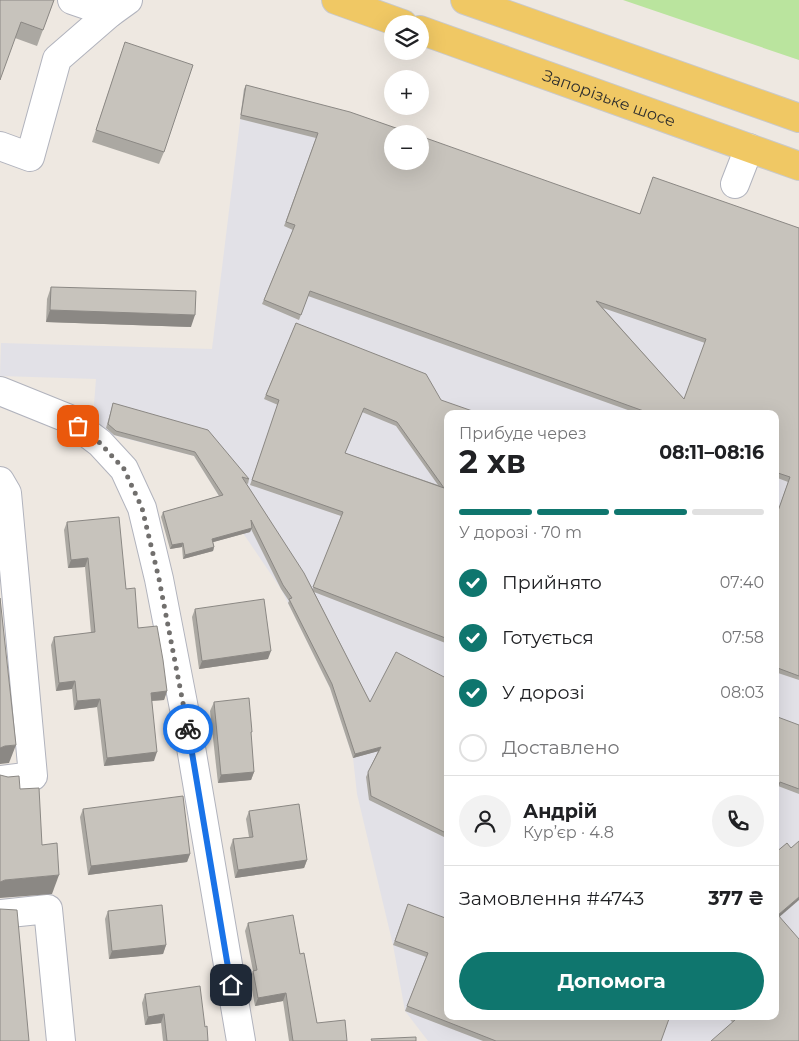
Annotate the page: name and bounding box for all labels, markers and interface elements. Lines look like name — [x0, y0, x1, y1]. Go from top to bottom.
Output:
map controls — [384, 15, 429, 170]
button: layers — [384, 15, 429, 60]
street label: Запорізьке шосе — [540, 65, 678, 130]
button: + — [384, 70, 429, 115]
button: − — [384, 125, 429, 170]
pin — [57, 405, 99, 447]
icon: bag — [64, 412, 92, 440]
text: Прибуде через — [459, 424, 586, 443]
text: 08:11–08:16 — [659, 441, 764, 464]
text: 2 хв — [459, 442, 526, 481]
text: У дорозі · 70 m — [459, 523, 582, 542]
icon: check — [459, 569, 487, 597]
text: Прийнято — [502, 571, 602, 594]
text: 07:40 — [720, 573, 764, 592]
icon: check — [459, 624, 487, 652]
text: Готується — [502, 626, 594, 649]
text: 07:58 — [722, 628, 764, 647]
icon: check — [459, 679, 487, 707]
text: У дорозі — [502, 681, 585, 704]
text: 08:03 — [720, 683, 764, 702]
courier — [163, 704, 213, 754]
icon: bike — [174, 715, 202, 743]
text: Доставлено — [502, 736, 620, 759]
button: person — [459, 795, 511, 847]
button: phone — [712, 795, 764, 847]
text: Андрій — [523, 800, 597, 823]
text: Кур’єр · 4.8 — [523, 823, 614, 842]
text: Замовлення #4743 — [459, 887, 644, 910]
text: 377 ₴ — [708, 887, 764, 910]
button: Допомога — [459, 952, 764, 1010]
pin — [210, 964, 252, 1006]
icon: home — [217, 971, 245, 999]

